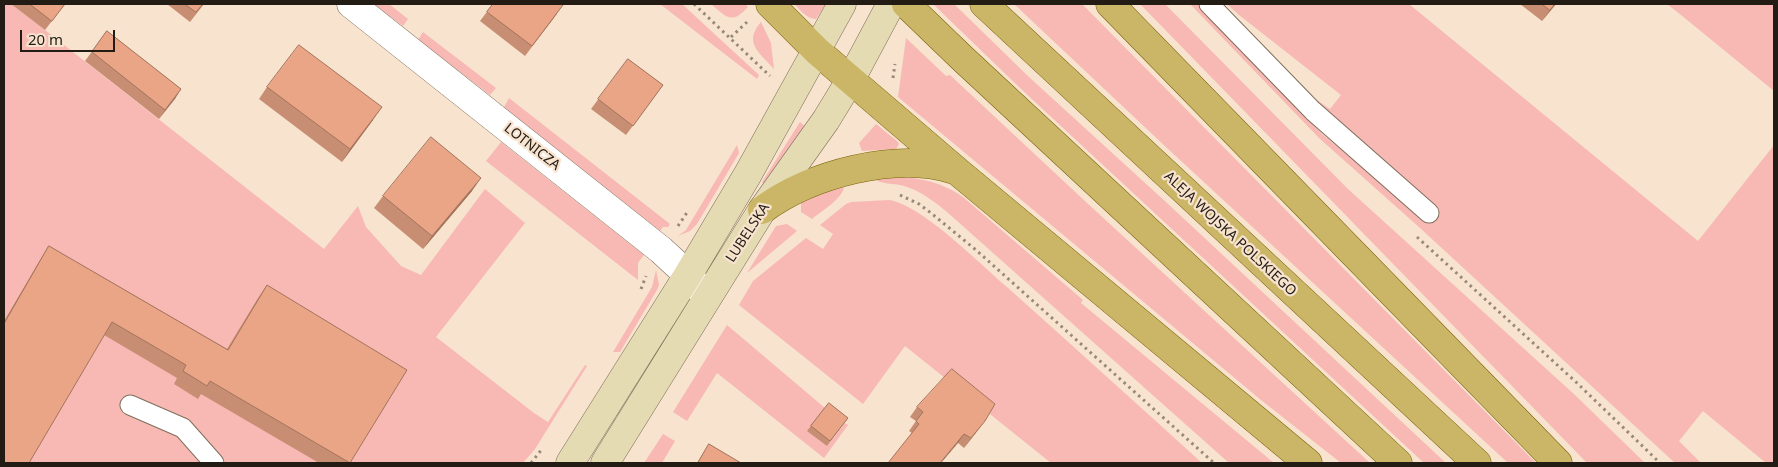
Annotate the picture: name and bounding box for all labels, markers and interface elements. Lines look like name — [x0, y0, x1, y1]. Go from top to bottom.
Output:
scale bar — [22, 20, 118, 52]
text: 20 m — [28, 29, 63, 49]
street label: LOTNICZA — [501, 120, 563, 174]
street label: ALEJA WOJSKA POLSKIEGO — [1160, 168, 1300, 300]
street label: LUBELSKA — [723, 200, 773, 266]

